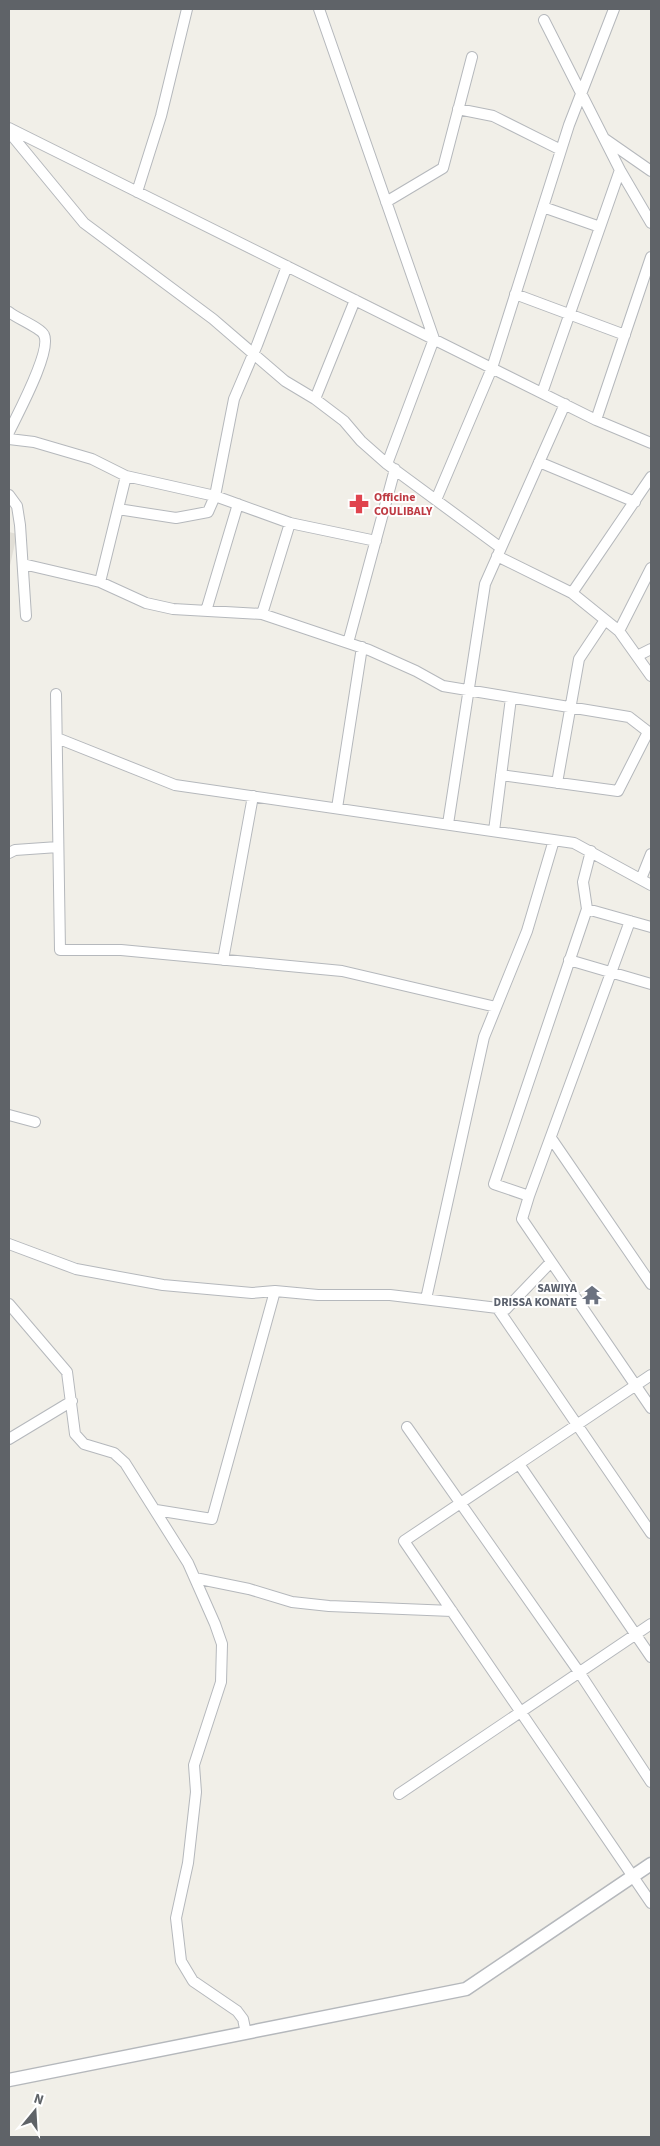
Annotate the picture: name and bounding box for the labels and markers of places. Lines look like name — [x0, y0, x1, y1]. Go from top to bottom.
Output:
place label: Officine COULIBALY — [374, 489, 433, 520]
pharmacy icon: Officine COULIBALY — [348, 493, 370, 515]
place label: SAWIYA DRISSA KONATE — [494, 1280, 577, 1311]
temple icon: SAWIYA DRISSA KONATE — [581, 1284, 603, 1306]

